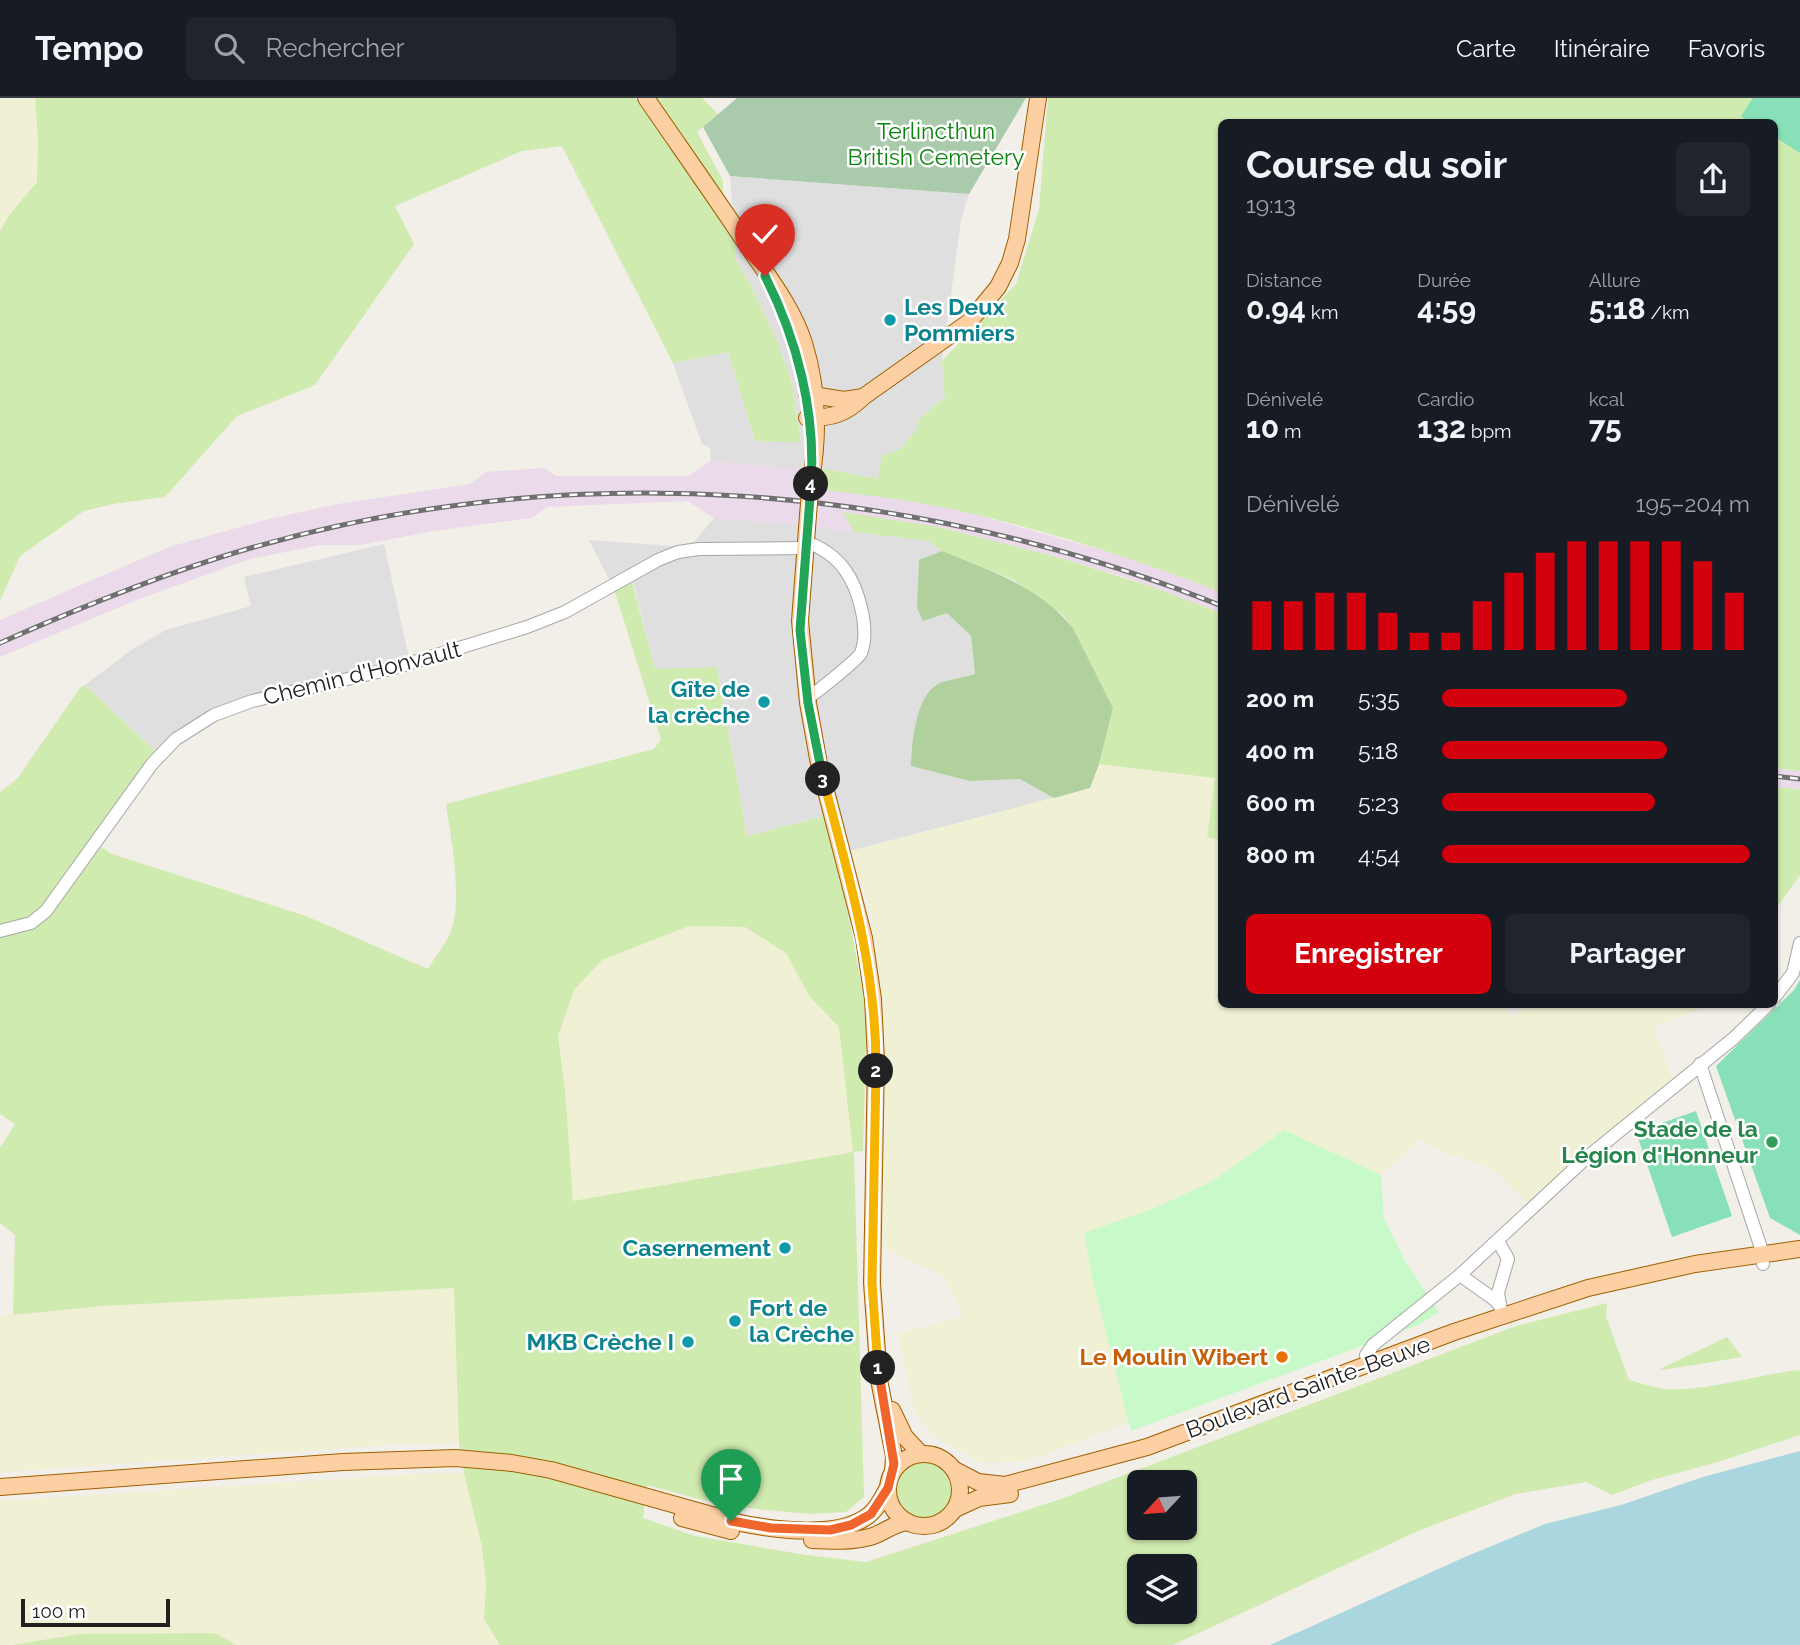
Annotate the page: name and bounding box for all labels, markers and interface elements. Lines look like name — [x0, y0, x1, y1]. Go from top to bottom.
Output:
search box — [186, 17, 676, 80]
text: Tempo — [35, 29, 144, 68]
icon: search — [210, 29, 248, 67]
text: Rechercher — [266, 33, 405, 63]
text: Carte — [1456, 34, 1516, 63]
text: Itinéraire — [1554, 34, 1650, 63]
text: Favoris — [1688, 34, 1765, 63]
park label: Terlincthun British Cemetery — [848, 117, 1024, 170]
text: Course du soir — [1246, 142, 1507, 187]
button: share — [1676, 142, 1750, 216]
text: 19:13 — [1246, 191, 1296, 218]
pin — [735, 204, 795, 276]
icon: check — [746, 215, 784, 253]
text: Distance — [1246, 269, 1322, 291]
text: Durée — [1417, 269, 1471, 291]
text: Allure — [1589, 269, 1641, 291]
text: 0.94 — [1246, 291, 1306, 326]
text: 4:59 — [1417, 291, 1476, 326]
text: 5:18 — [1589, 291, 1646, 326]
place label: Les Deux Pommiers — [904, 293, 1015, 346]
text: km — [1306, 301, 1338, 323]
text: /km — [1646, 301, 1690, 323]
marker: Les Deux Pommiers — [882, 312, 898, 328]
text: Dénivelé — [1246, 388, 1323, 410]
text: Cardio — [1417, 388, 1474, 410]
text: kcal — [1589, 388, 1624, 410]
text: 10 — [1246, 410, 1279, 445]
text: 132 — [1417, 410, 1466, 445]
text: 75 — [1589, 410, 1622, 445]
text: m — [1279, 420, 1302, 442]
text: bpm — [1466, 420, 1512, 442]
pin: 4 — [794, 466, 828, 502]
text: 4 — [805, 472, 816, 494]
text: Dénivelé — [1246, 490, 1339, 517]
text: 195–204 m — [1636, 490, 1750, 517]
street label: Chemin d'Honvault — [260, 635, 464, 710]
place label: Gîte de la crèche — [648, 675, 750, 728]
text: 200 m — [1246, 685, 1314, 712]
text: 5:35 — [1358, 685, 1400, 712]
marker: Gîte de la crèche — [756, 694, 772, 710]
text: 400 m — [1246, 737, 1314, 764]
text: 5:18 — [1358, 737, 1398, 764]
pin: 3 — [806, 762, 840, 796]
text: 3 — [817, 767, 828, 789]
text: 600 m — [1246, 789, 1315, 816]
text: 5:23 — [1358, 789, 1399, 816]
text: 800 m — [1246, 841, 1315, 868]
text: 4:54 — [1358, 841, 1400, 868]
button: Enregistrer — [1246, 914, 1491, 994]
button: Partager — [1505, 914, 1750, 994]
pin: 2 — [858, 1054, 894, 1088]
text: 2 — [870, 1059, 881, 1081]
place label: Stade de la Légion d'Honneur — [1561, 1115, 1758, 1168]
marker: Stade de la Légion d'Honneur — [1764, 1134, 1780, 1150]
place label: Casernement — [622, 1234, 771, 1261]
marker: Casernement — [777, 1240, 793, 1256]
place label: Fort de la Crèche — [749, 1294, 854, 1347]
marker: Fort de la Crèche — [727, 1313, 743, 1329]
place label: MKB Crèche I — [527, 1328, 674, 1355]
street label: Boulevard Sainte-Beuve — [1182, 1330, 1434, 1443]
marker: MKB Crèche I — [680, 1334, 696, 1350]
place label: Le Moulin Wibert — [1080, 1343, 1268, 1370]
marker: Le Moulin Wibert — [1274, 1349, 1290, 1365]
pin: 1 — [860, 1350, 896, 1386]
text: 1 — [873, 1356, 882, 1378]
pin — [701, 1449, 761, 1521]
icon: arrive — [712, 1460, 750, 1498]
north arrow — [1127, 1470, 1197, 1540]
map controls — [1127, 1470, 1197, 1624]
button: layers — [1127, 1554, 1197, 1624]
scale bar — [21, 1596, 170, 1628]
text: 100 m — [32, 1600, 86, 1622]

